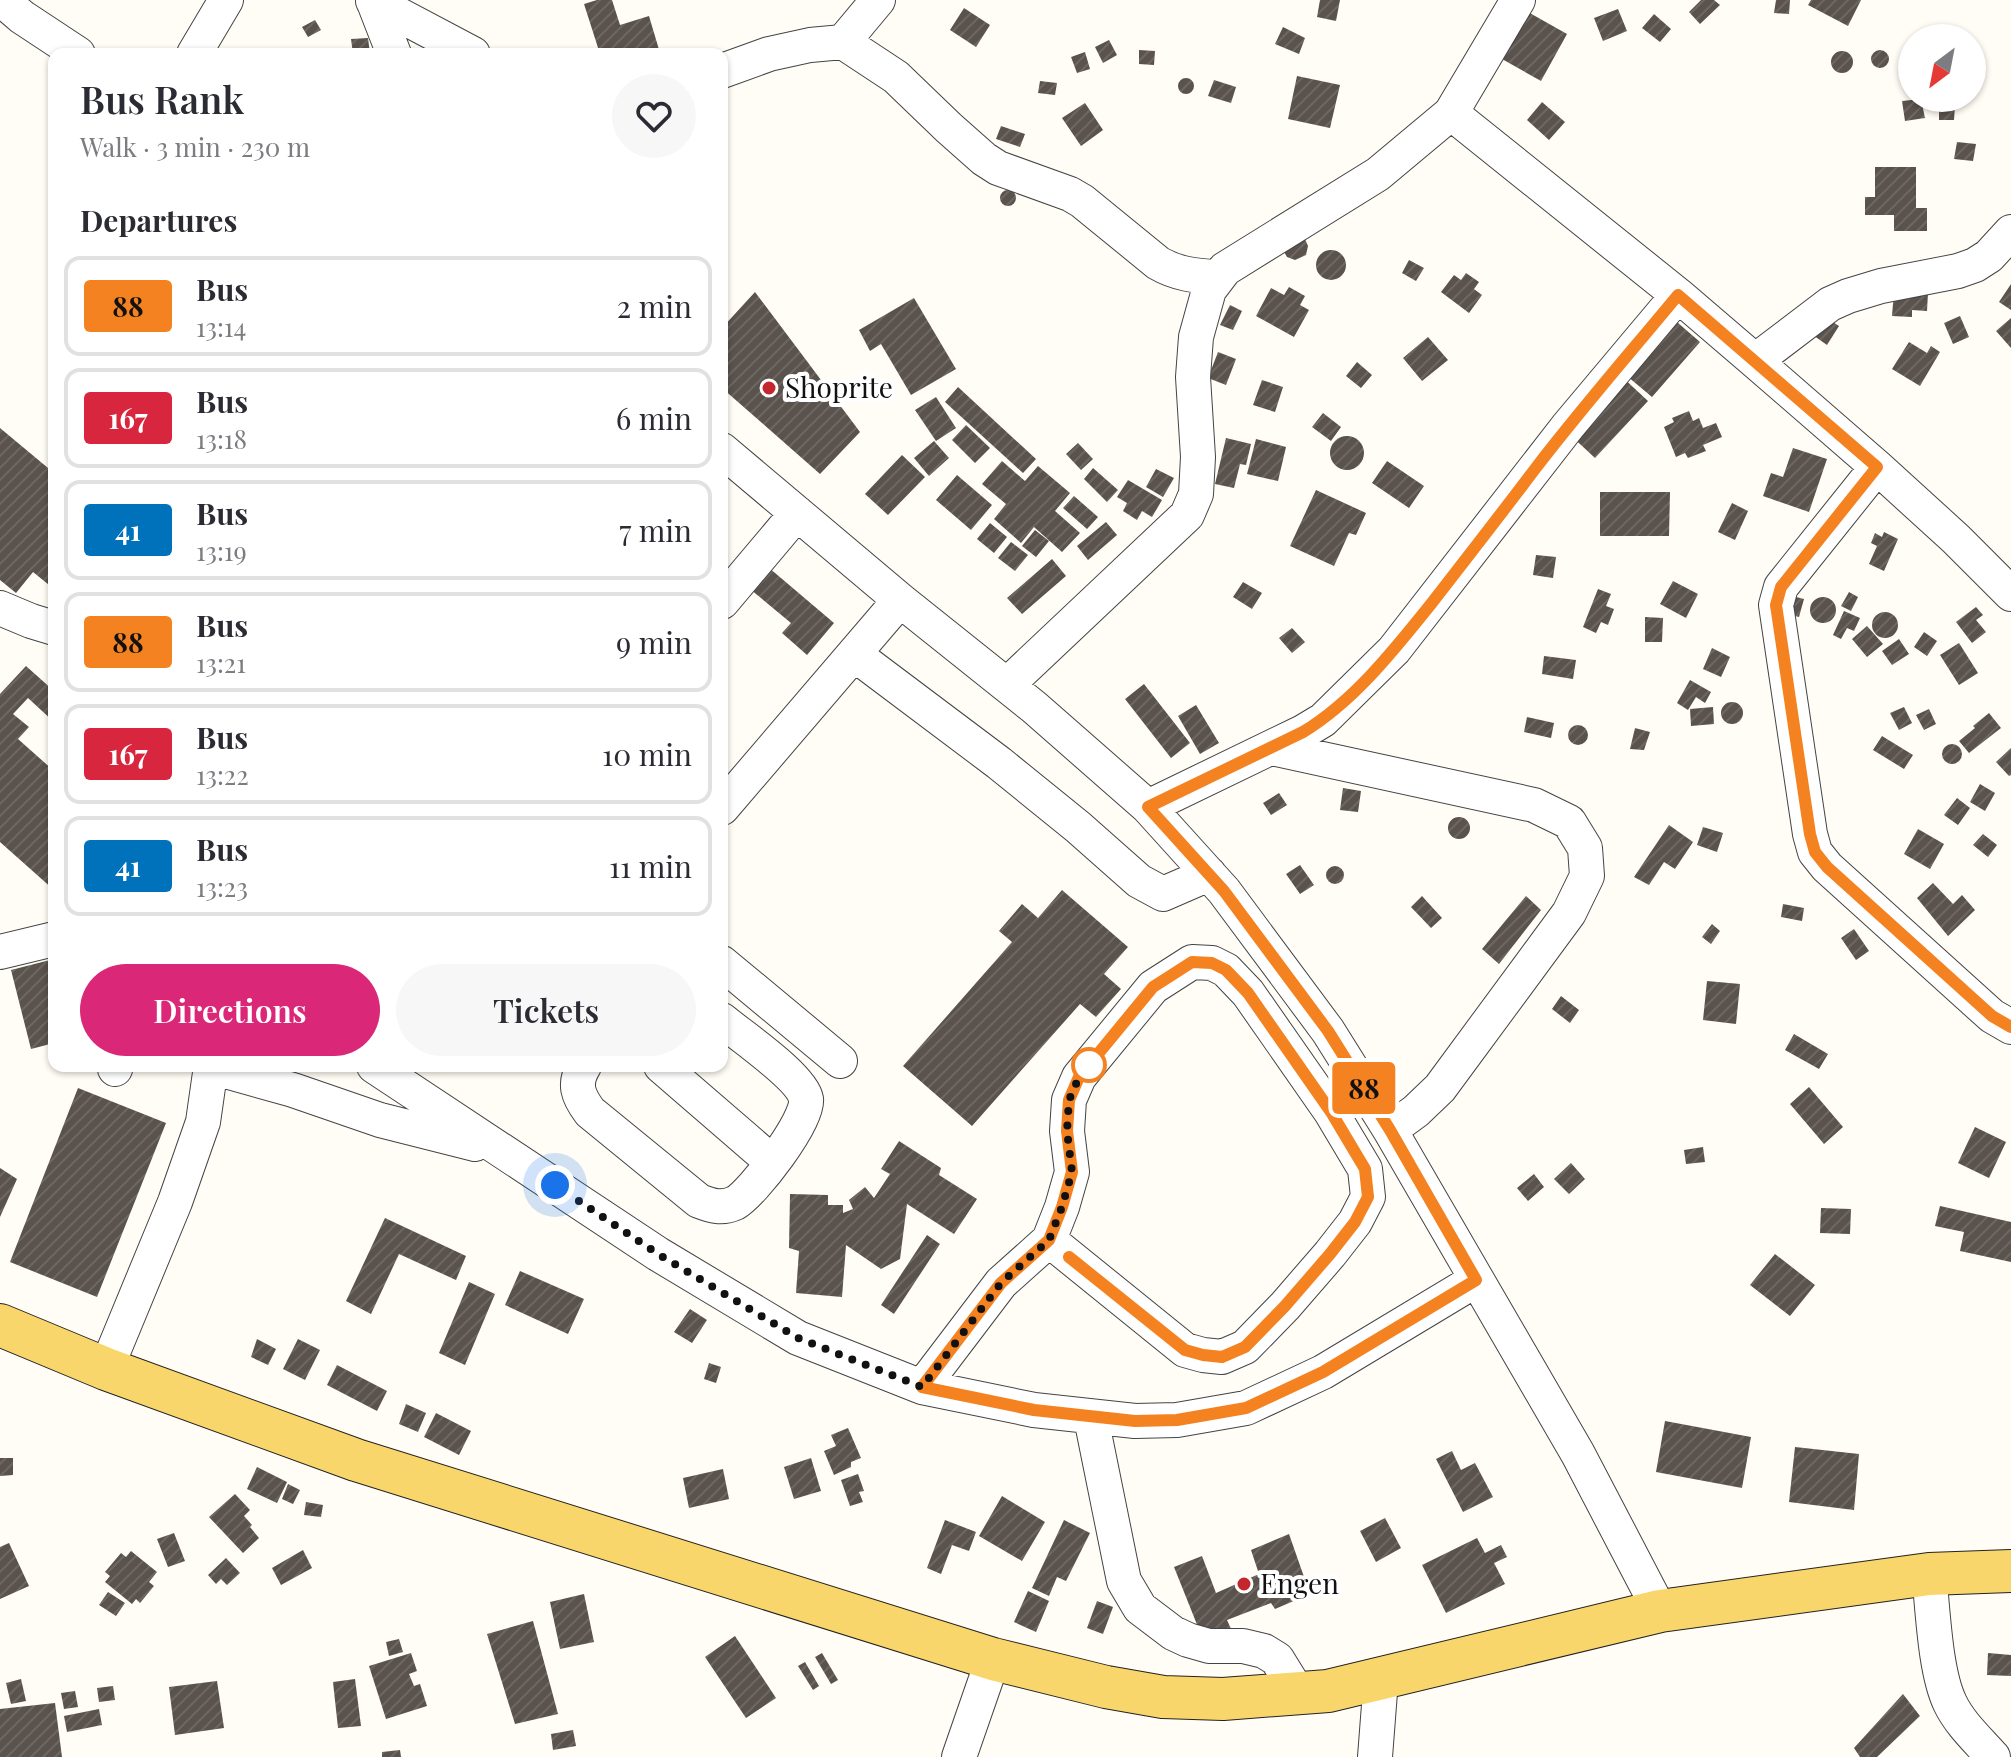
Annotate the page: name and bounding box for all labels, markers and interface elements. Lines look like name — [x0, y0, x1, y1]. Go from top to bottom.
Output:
north arrow — [1898, 24, 1986, 112]
map controls — [1898, 24, 1986, 112]
text: Bus Rank — [80, 73, 244, 124]
button: heart — [612, 74, 696, 158]
text: Walk · 3 min · 230 m — [80, 129, 310, 164]
text: Departures — [80, 200, 237, 240]
text: Bus — [196, 269, 248, 309]
text: 2 min — [617, 286, 692, 326]
text: 88 — [112, 287, 144, 324]
text: 13:14 — [196, 309, 246, 344]
place label: Shoprite — [785, 368, 893, 405]
marker: Shoprite — [760, 379, 778, 397]
text: Bus — [196, 381, 248, 421]
text: 6 min — [616, 398, 692, 438]
text: 167 — [108, 399, 148, 436]
text: 13:18 — [196, 421, 247, 456]
text: Bus — [196, 493, 248, 533]
text: 7 min — [619, 510, 692, 550]
text: 41 — [115, 511, 141, 548]
text: 13:19 — [196, 533, 247, 568]
text: Bus — [196, 605, 248, 645]
text: 9 min — [616, 622, 692, 662]
text: 88 — [112, 623, 144, 660]
text: 13:21 — [196, 645, 246, 680]
text: Bus — [196, 717, 248, 757]
text: 10 min — [602, 734, 692, 774]
text: 167 — [108, 735, 148, 772]
text: 13:22 — [196, 757, 249, 792]
text: Bus — [196, 829, 248, 869]
text: 11 min — [609, 846, 692, 886]
text: 41 — [115, 847, 141, 884]
text: 13:23 — [196, 869, 248, 904]
button: Directions — [80, 964, 380, 1056]
button: Tickets — [396, 964, 696, 1056]
unlabelled marker — [1072, 1048, 1106, 1082]
line badge: 88 — [1328, 1062, 1400, 1114]
text: 88 — [1348, 1069, 1380, 1106]
your location — [535, 1165, 575, 1205]
place label: Engen — [1260, 1564, 1339, 1601]
marker: Engen — [1235, 1575, 1253, 1593]

